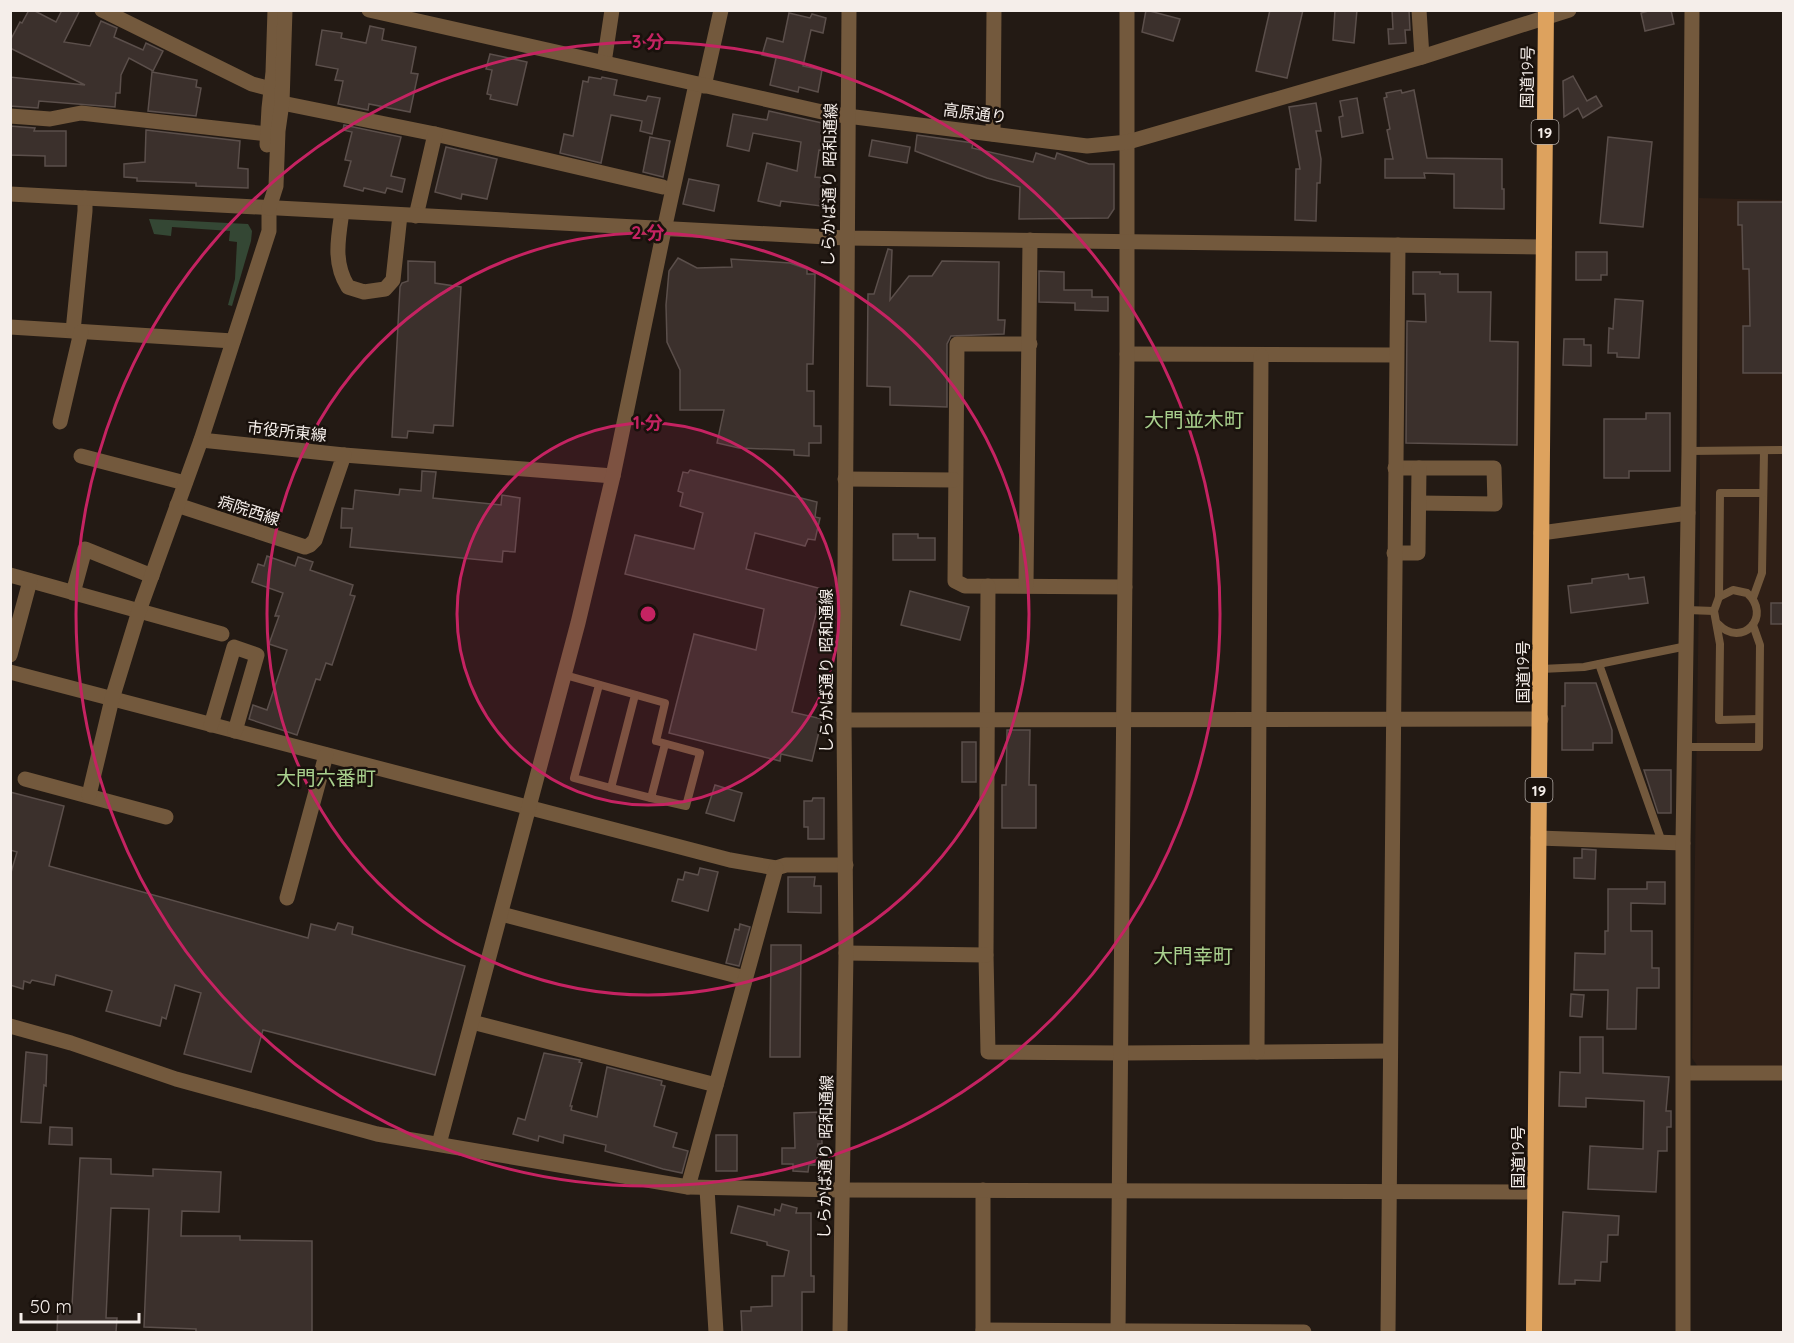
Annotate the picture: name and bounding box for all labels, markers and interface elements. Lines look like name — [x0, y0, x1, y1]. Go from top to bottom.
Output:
text: 3 分 — [632, 30, 664, 53]
street label: 国道19号 — [1516, 45, 1538, 109]
street label: 高原通り — [942, 99, 1008, 127]
street label: しらかば通り 昭和通線 — [818, 103, 840, 267]
road number: 19 — [1532, 120, 1558, 144]
text: 2 分 — [631, 221, 665, 244]
district label: 大門並木町 — [1144, 407, 1244, 432]
text: 1 分 — [633, 411, 663, 434]
street label: 市役所東線 — [246, 417, 328, 445]
street label: 病院西線 — [215, 491, 283, 529]
street label: しらかば通り 昭和通線 — [816, 589, 836, 753]
centre of rings — [638, 604, 658, 624]
street label: 国道19号 — [1513, 641, 1533, 703]
district label: 大門六番町 — [276, 765, 376, 790]
road number: 19 — [1526, 778, 1552, 802]
district label: 大門幸町 — [1153, 943, 1233, 968]
street label: しらかば通り 昭和通線 — [814, 1075, 836, 1239]
street label: 国道19号 — [1508, 1126, 1528, 1188]
scale bar — [21, 1286, 140, 1324]
text: 50 m — [30, 1295, 72, 1318]

